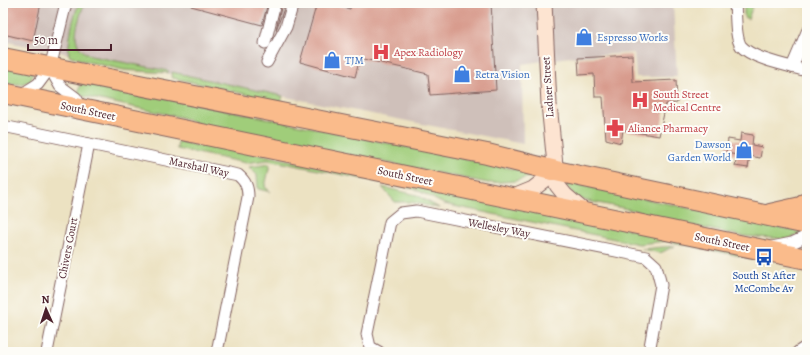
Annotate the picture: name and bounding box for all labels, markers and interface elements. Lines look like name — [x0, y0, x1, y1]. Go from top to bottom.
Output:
scale bar — [28, 26, 111, 52]
shop icon: Espresso Works — [574, 27, 594, 47]
place label: Espresso Works — [597, 30, 668, 45]
text: 50 m — [34, 32, 58, 48]
hospital icon: Apex Radiology — [371, 42, 391, 62]
place label: Apex Radiology — [393, 45, 463, 60]
shop icon: TJM — [322, 50, 342, 70]
place label: TJM — [345, 53, 364, 68]
street label: Ladner Street — [538, 56, 558, 118]
shop icon: Retra Vision — [452, 64, 472, 84]
place label: Retra Vision — [475, 67, 530, 82]
place label: South Street Medical Centre — [653, 87, 721, 115]
hospital icon: South Street Medical Centre — [630, 90, 650, 110]
street label: South Street — [59, 98, 117, 124]
pharmacy icon: Aliance Pharmacy — [605, 118, 625, 138]
place label: Aliance Pharmacy — [627, 121, 708, 136]
place label: Dawson Garden World — [668, 137, 731, 165]
shop icon: Dawson Garden World — [734, 140, 754, 160]
street label: Marshall Way — [168, 153, 230, 181]
street label: South Street — [376, 163, 434, 189]
street label: Wellesley Way — [466, 214, 531, 241]
street label: Chivers Court — [55, 216, 81, 280]
street label: South Street — [693, 229, 751, 255]
bus stop icon: South St After McCombe Av — [754, 247, 774, 267]
place label: South St After McCombe Av — [732, 268, 796, 296]
north arrow — [26, 289, 66, 329]
text: N — [41, 292, 50, 307]

